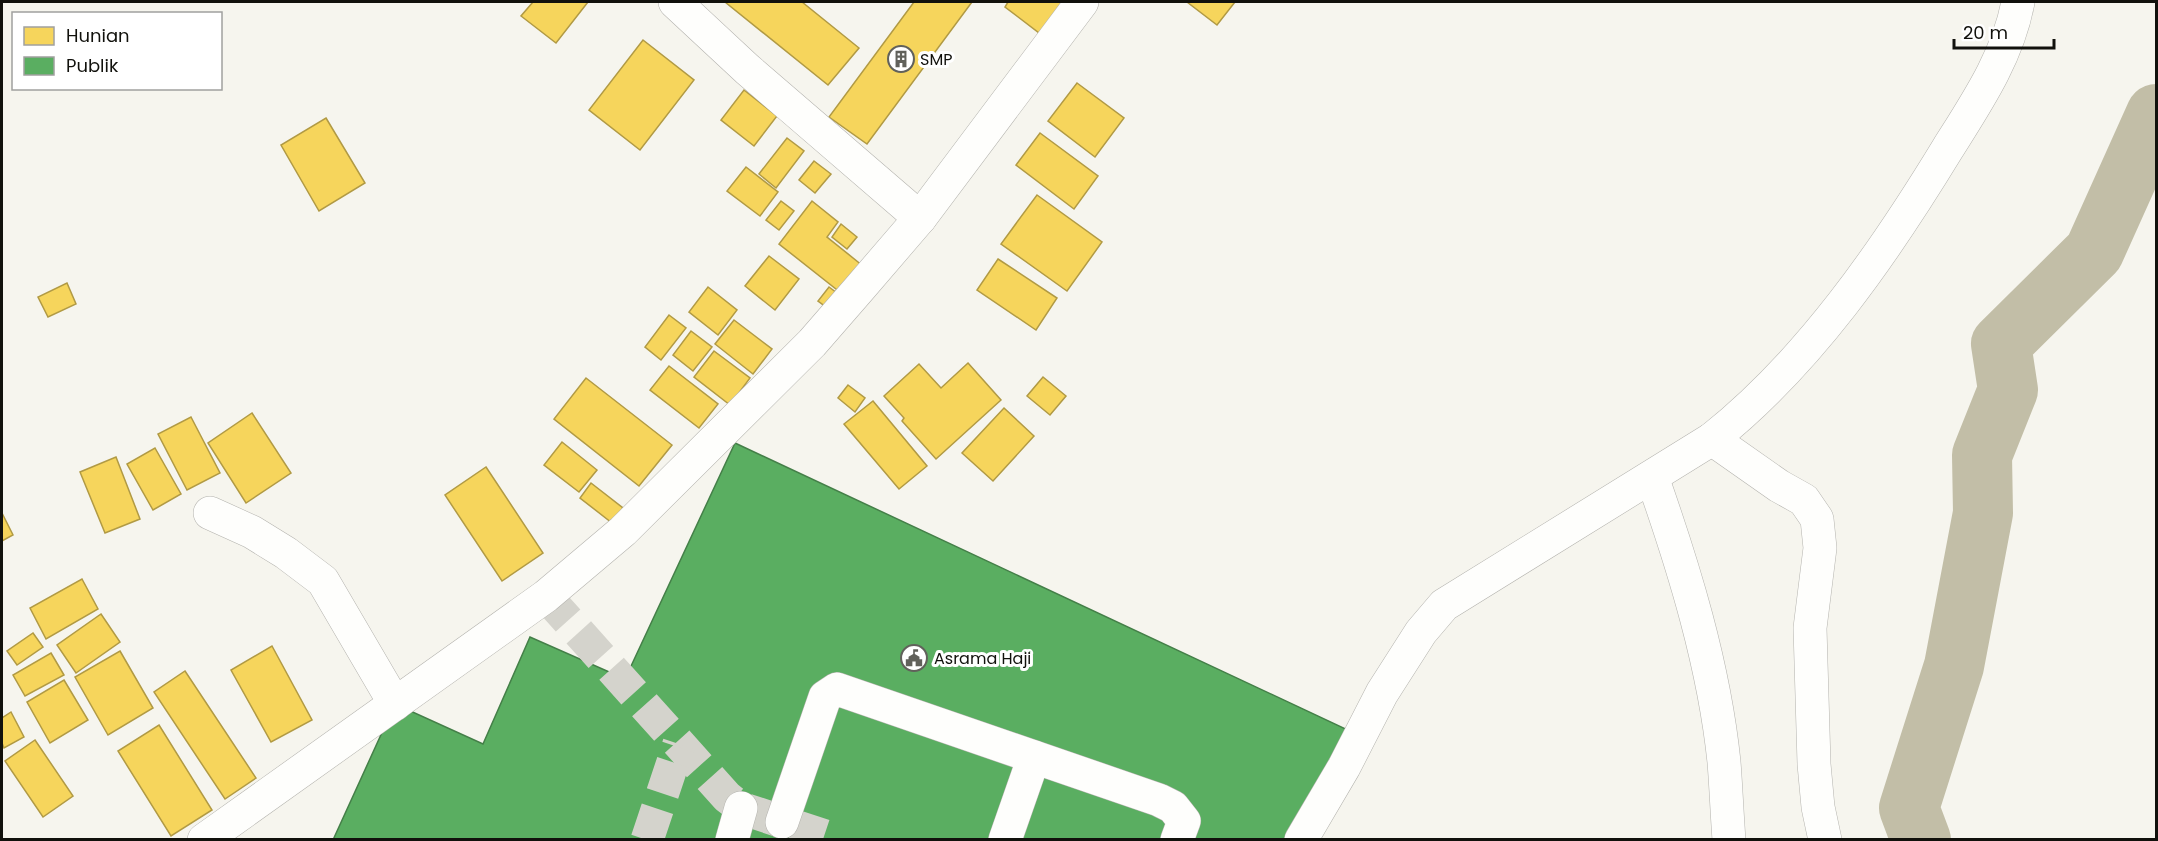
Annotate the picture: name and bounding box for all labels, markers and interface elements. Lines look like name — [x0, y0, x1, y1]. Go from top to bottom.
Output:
legend — [12, 12, 222, 90]
scale bar — [1954, 12, 2054, 50]
text: 20 m — [1963, 20, 2008, 45]
text: Hunian — [66, 23, 130, 48]
building icon: SMP — [886, 44, 916, 74]
place label: SMP — [920, 48, 952, 71]
text: Publik — [66, 53, 119, 78]
public building icon: Asrama Haji — [899, 643, 929, 673]
place label: Asrama Haji — [934, 647, 1031, 670]

